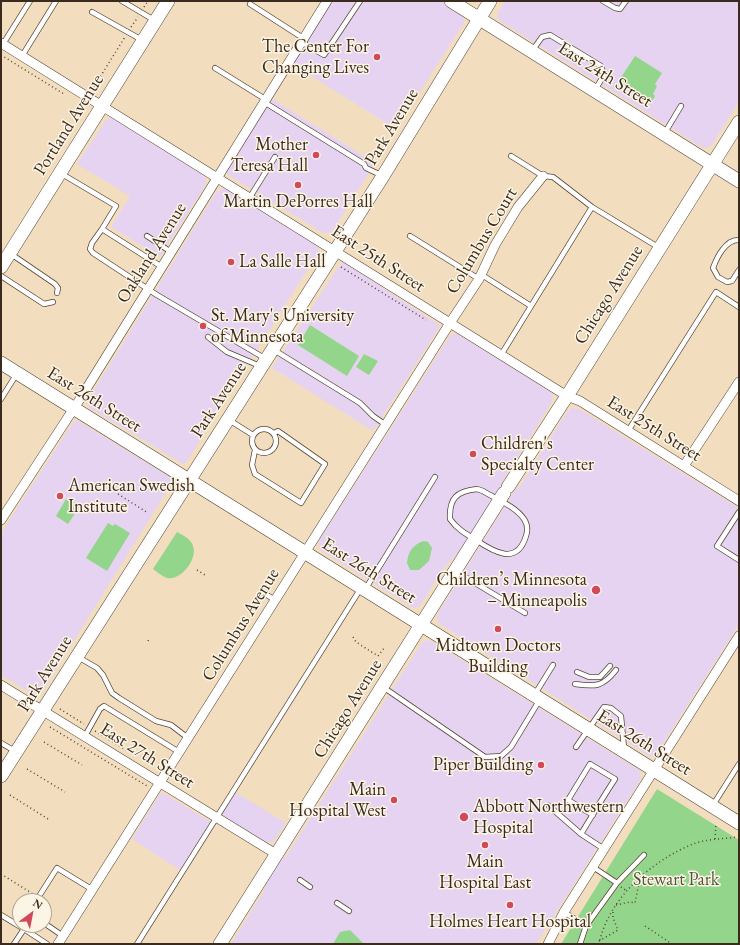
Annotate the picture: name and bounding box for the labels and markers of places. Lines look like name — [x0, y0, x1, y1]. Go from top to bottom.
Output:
place label: The Center For Changing Lives — [262, 36, 369, 78]
marker: The Center For Changing Lives — [372, 52, 382, 62]
place label: Mother Teresa Hall — [231, 134, 308, 176]
marker: Mother Teresa Hall — [311, 150, 321, 160]
marker: Martin DePorres Hall — [293, 180, 303, 190]
place label: Martin DePorres Hall — [223, 191, 373, 213]
place label: La Salle Hall — [239, 251, 326, 273]
marker: La Salle Hall — [226, 257, 236, 267]
place label: St. Mary's University of Minnesota — [211, 305, 354, 348]
marker: St. Mary's University of Minnesota — [198, 321, 208, 331]
place label: Children's Specialty Center — [481, 433, 594, 476]
marker: Children's Specialty Center — [468, 449, 478, 459]
place label: American Swedish Institute — [68, 475, 195, 518]
marker: American Swedish Institute — [55, 491, 65, 501]
place label: Children’s Minnesota – Minneapolis — [437, 569, 587, 612]
marker: Children’s Minnesota – Minneapolis — [590, 584, 602, 596]
marker: Midtown Doctors Building — [493, 624, 503, 634]
place label: Midtown Doctors Building — [435, 635, 561, 678]
place label: Piper Building — [433, 754, 533, 776]
marker: Piper Building — [536, 760, 546, 770]
place label: Main Hospital West — [289, 779, 386, 822]
marker: Main Hospital West — [389, 795, 399, 805]
place label: Abbott Northwestern Hospital — [473, 796, 624, 838]
marker: Abbott Northwestern Hospital — [458, 811, 470, 823]
marker: Main Hospital East — [480, 840, 490, 850]
place label: Main Hospital East — [439, 851, 531, 894]
marker: Holmes Heart Hospital — [505, 900, 515, 910]
place label: Holmes Heart Hospital — [429, 911, 591, 933]

